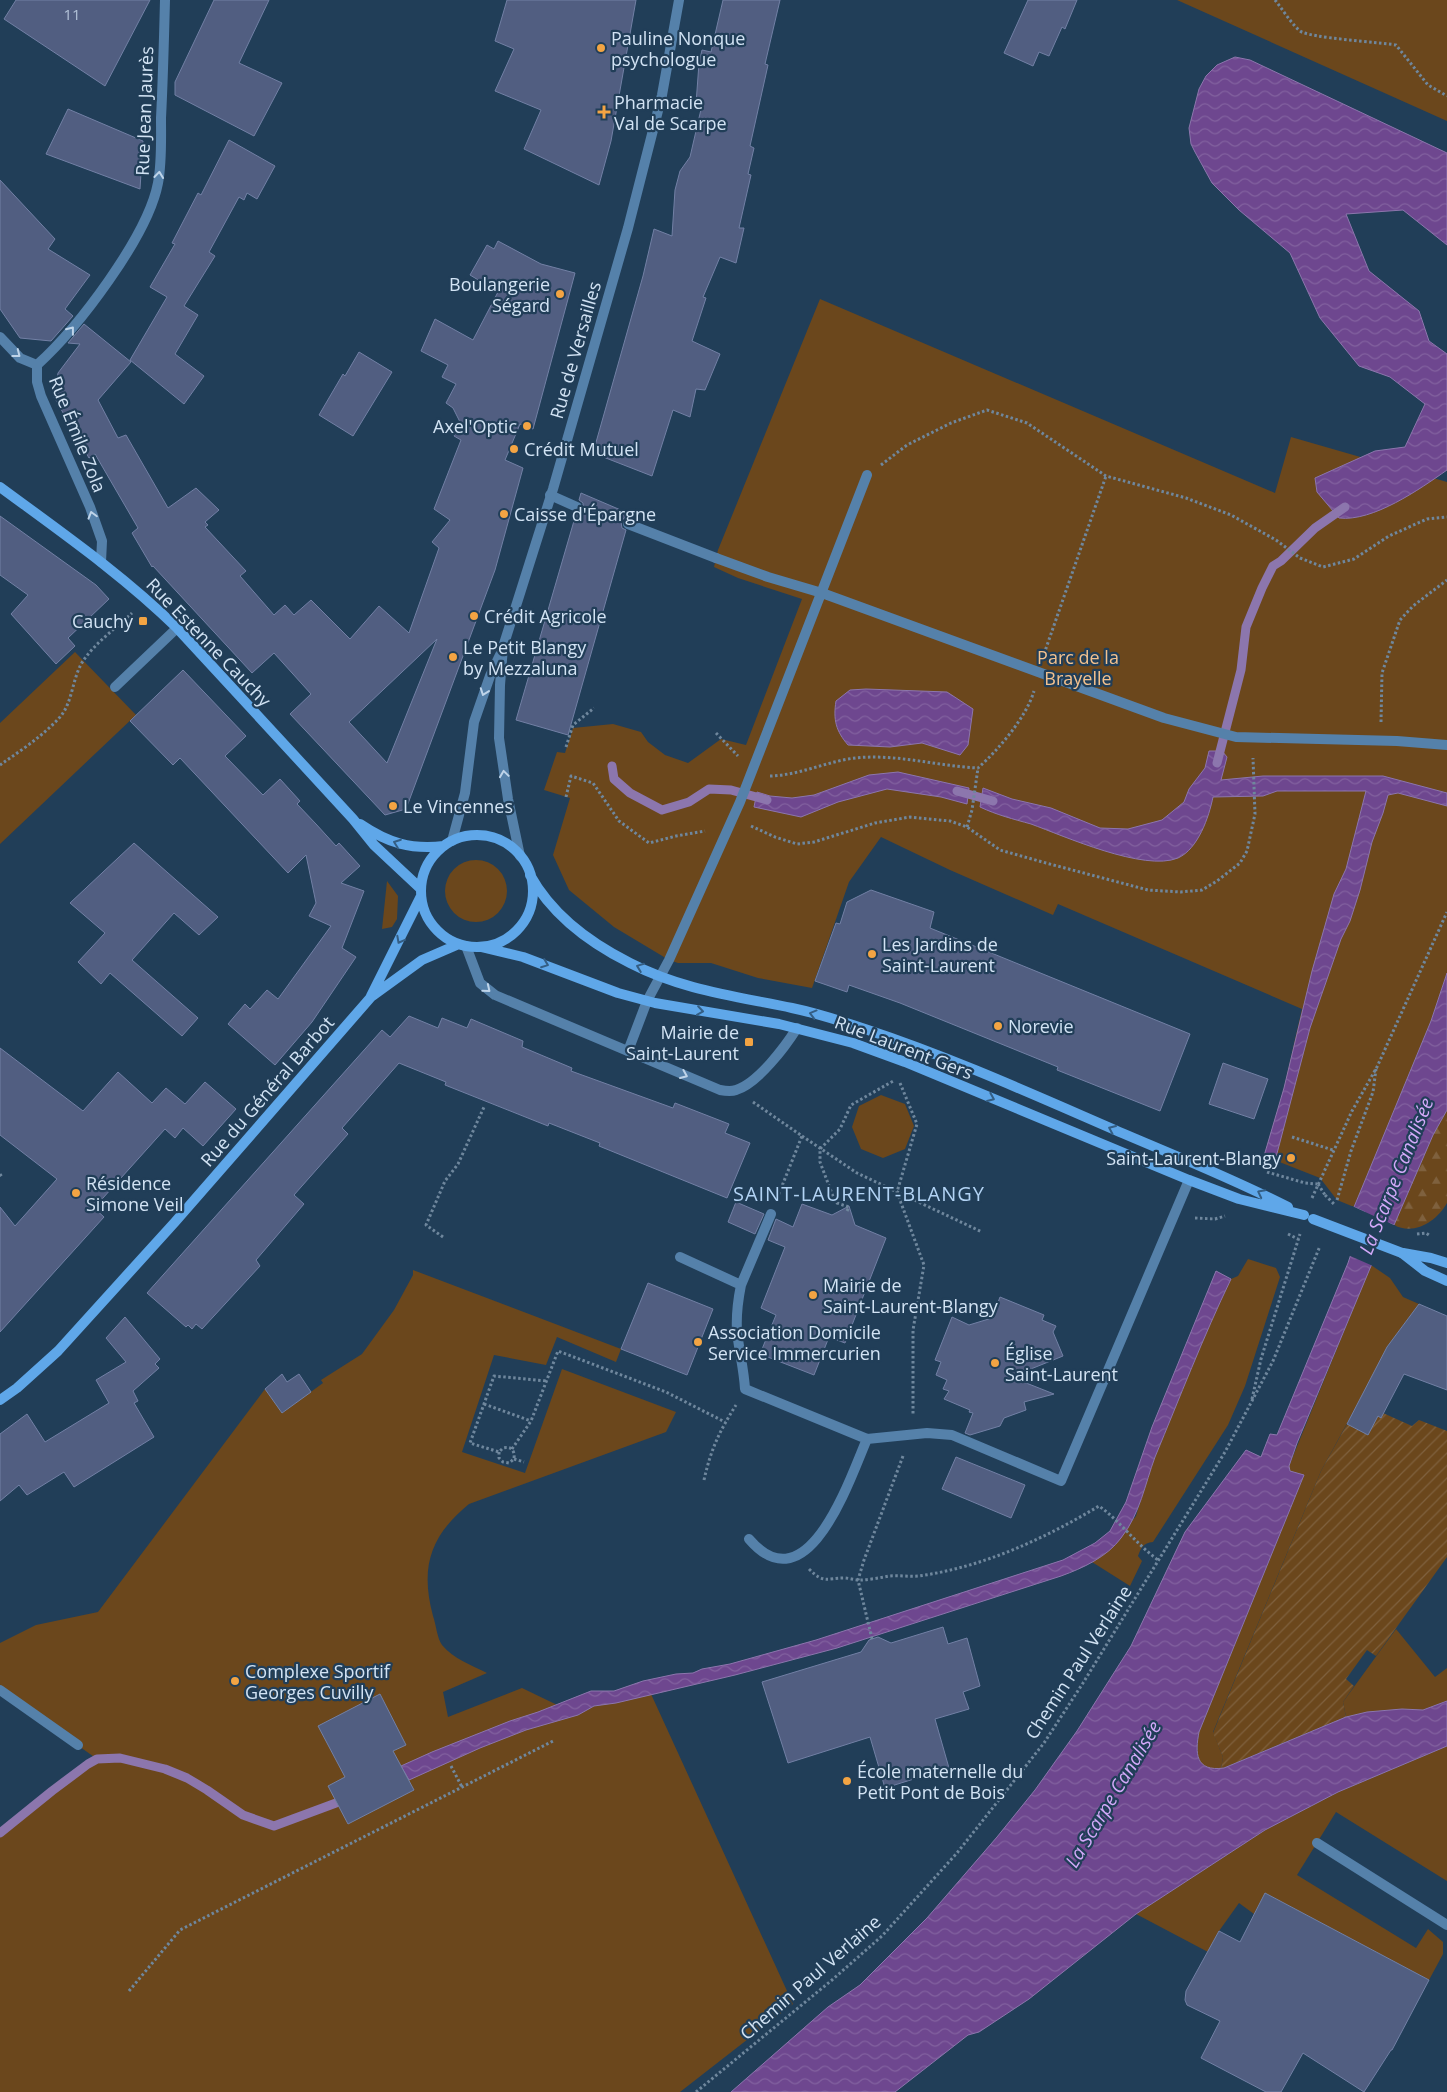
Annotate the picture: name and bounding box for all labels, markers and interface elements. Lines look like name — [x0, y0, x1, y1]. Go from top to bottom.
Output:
house number: 11 — [63, 4, 81, 24]
place label: Pauline Nonque psychologue — [611, 26, 745, 71]
marker: Pauline Nonque psychologue — [595, 42, 607, 54]
street label: Rue Jean Jaurès — [130, 46, 158, 176]
place label: Pharmacie Val de Scarpe — [614, 90, 727, 135]
marker: Pharmacie Val de Scarpe — [598, 106, 610, 118]
one-way arrow — [153, 170, 164, 178]
place label: Boulangerie Ségard — [449, 272, 550, 317]
street label: Rue de Versailles — [544, 279, 606, 421]
marker: Boulangerie Ségard — [554, 288, 566, 300]
one-way arrow — [66, 327, 74, 336]
one-way arrow — [11, 348, 20, 357]
street label: Rue Émile Zola — [44, 372, 112, 496]
place label: Axel'Optic — [433, 414, 517, 438]
marker: Axel'Optic — [521, 420, 533, 432]
place label: Crédit Mutuel — [524, 437, 639, 461]
marker: Crédit Mutuel — [508, 443, 520, 455]
place label: Caisse d'Épargne — [514, 502, 656, 526]
marker: Caisse d'Épargne — [498, 508, 510, 520]
one-way arrow — [88, 511, 98, 519]
street label: Rue Estenne Cauchy — [141, 573, 277, 712]
place label: Crédit Agricole — [484, 604, 607, 628]
place label: Cauchy — [72, 609, 134, 633]
marker: Crédit Agricole — [468, 610, 480, 622]
marker: Cauchy — [137, 615, 149, 627]
place label: Le Petit Blangy by Mezzaluna — [463, 635, 587, 680]
park label: Parc de la Brayelle — [1037, 645, 1119, 690]
marker: Le Petit Blangy by Mezzaluna — [447, 651, 459, 663]
one-way arrow — [480, 687, 490, 696]
one-way arrow — [499, 769, 510, 777]
place label: Le Vincennes — [403, 794, 513, 818]
marker: Le Vincennes — [387, 800, 399, 812]
one-way arrow — [393, 839, 401, 849]
place label: Les Jardins de Saint-Laurent — [882, 932, 998, 977]
one-way arrow — [396, 935, 406, 944]
marker: Les Jardins de Saint-Laurent — [866, 948, 878, 960]
one-way arrow — [540, 958, 549, 969]
one-way arrow — [636, 963, 645, 974]
one-way arrow — [481, 983, 490, 991]
one-way arrow — [696, 1006, 704, 1016]
one-way arrow — [810, 1009, 818, 1019]
street label: Rue Laurent Gers — [832, 1010, 976, 1084]
street label: Rue du Général Barbot — [195, 1011, 339, 1171]
place label: Norevie — [1008, 1014, 1074, 1038]
place label: Mairie de Saint-Laurent — [626, 1020, 739, 1065]
marker: Norevie — [992, 1020, 1004, 1032]
marker: Mairie de Saint-Laurent — [743, 1036, 755, 1048]
one-way arrow — [679, 1068, 688, 1079]
one-way arrow — [986, 1092, 995, 1103]
water label: La Scarpe Canalisée — [1353, 1094, 1439, 1258]
one-way arrow — [1108, 1124, 1117, 1135]
place label: Saint-Laurent-Blangy — [1106, 1146, 1282, 1170]
marker: Saint-Laurent-Blangy — [1285, 1152, 1297, 1164]
place label: Résidence Simone Veil — [86, 1171, 184, 1216]
district label: SAINT-LAURENT-BLANGY — [733, 1180, 985, 1207]
marker: Résidence Simone Veil — [70, 1187, 82, 1199]
one-way arrow — [1257, 1189, 1266, 1199]
place label: Mairie de Saint-Laurent-Blangy — [823, 1273, 999, 1318]
marker: Mairie de Saint-Laurent-Blangy — [807, 1289, 819, 1301]
place label: Association Domicile Service Immercurien — [708, 1320, 881, 1365]
marker: Association Domicile Service Immercurien — [692, 1336, 704, 1348]
place label: Église Saint-Laurent — [1005, 1341, 1118, 1386]
marker: Église Saint-Laurent — [989, 1357, 1001, 1369]
street label: Chemin Paul Verlaine — [1019, 1580, 1137, 1744]
place label: Complexe Sportif Georges Cuvilly — [245, 1659, 391, 1704]
marker: Complexe Sportif Georges Cuvilly — [229, 1675, 241, 1687]
water label: La Scarpe Canalisée — [1059, 1716, 1167, 1872]
place label: École maternelle du Petit Pont de Bois — [857, 1759, 1023, 1804]
marker: École maternelle du Petit Pont de Bois — [841, 1775, 853, 1787]
street label: Chemin Paul Verlaine — [735, 1909, 885, 2045]

